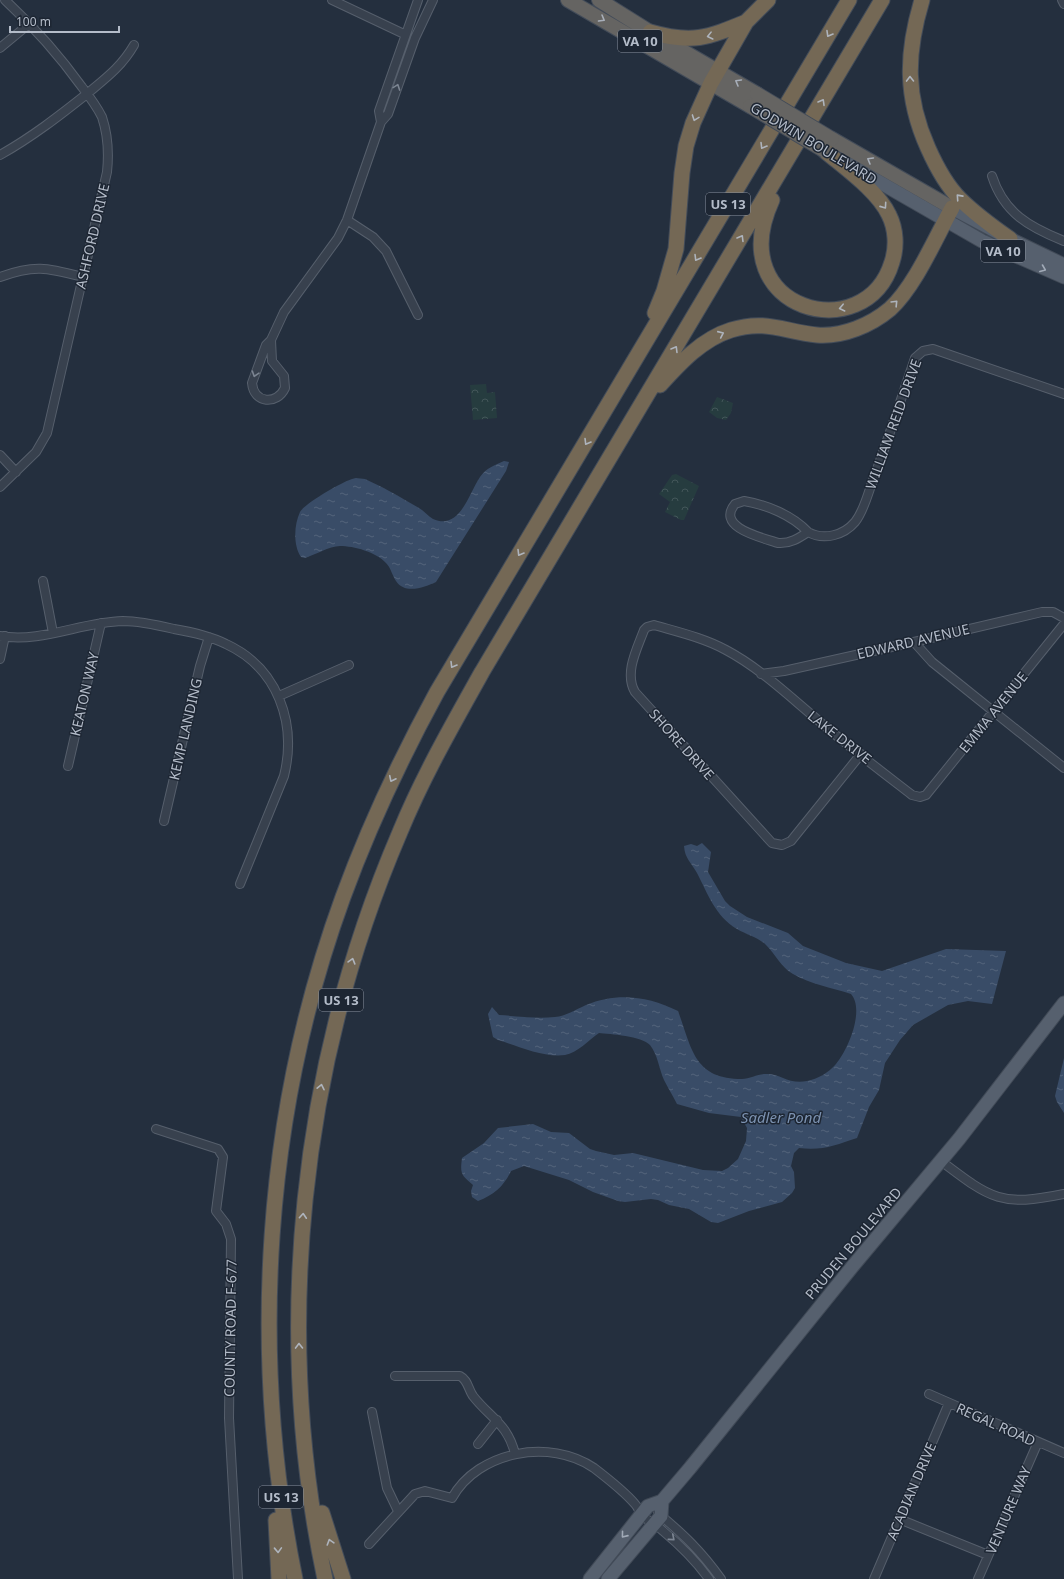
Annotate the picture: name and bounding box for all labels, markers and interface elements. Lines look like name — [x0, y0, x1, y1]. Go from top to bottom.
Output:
scale bar — [10, 8, 119, 34]
text: 100 m — [16, 13, 51, 30]
one-way arrow — [598, 15, 605, 22]
road number: VA 10 — [618, 30, 662, 52]
one-way arrow — [826, 30, 833, 37]
one-way arrow — [707, 31, 714, 40]
one-way arrow — [906, 76, 914, 82]
one-way arrow — [735, 80, 742, 87]
one-way arrow — [393, 84, 401, 91]
street label: GODWIN BOULEVARD — [747, 98, 881, 188]
one-way arrow — [818, 99, 825, 106]
one-way arrow — [691, 115, 700, 122]
one-way arrow — [760, 142, 767, 149]
one-way arrow — [867, 158, 874, 165]
street label: ASHFORD DRIVE — [71, 181, 113, 291]
road number: US 13 — [706, 193, 750, 215]
one-way arrow — [956, 194, 963, 201]
one-way arrow — [879, 202, 886, 209]
one-way arrow — [737, 235, 744, 242]
road number: VA 10 — [981, 240, 1025, 262]
one-way arrow — [694, 254, 701, 261]
one-way arrow — [1039, 264, 1046, 272]
one-way arrow — [890, 300, 898, 308]
one-way arrow — [839, 304, 846, 312]
one-way arrow — [716, 331, 724, 339]
one-way arrow — [670, 346, 677, 353]
street label: WILLIAM REID DRIVE — [861, 356, 925, 492]
one-way arrow — [251, 371, 260, 378]
one-way arrow — [584, 438, 591, 445]
one-way arrow — [517, 549, 525, 556]
street label: EDWARD AVENUE — [855, 619, 971, 663]
street label: KEATON WAY — [65, 650, 103, 738]
one-way arrow — [451, 661, 458, 668]
street label: EMMA AVENUE — [954, 668, 1032, 756]
street label: KEMP LANDING — [164, 676, 206, 782]
street label: SHORE DRIVE — [645, 705, 719, 783]
street label: LAKE DRIVE — [804, 706, 876, 768]
one-way arrow — [389, 775, 397, 783]
one-way arrow — [348, 958, 356, 964]
road number: US 13 — [319, 989, 363, 1011]
one-way arrow — [317, 1084, 325, 1090]
water label: Sadler Pond — [741, 1107, 821, 1127]
street label: PRUDEN BOULEVARD — [800, 1183, 906, 1303]
one-way arrow — [299, 1213, 308, 1219]
street label: COUNTY ROAD F-677 — [219, 1259, 241, 1397]
one-way arrow — [295, 1343, 303, 1349]
street label: REGAL ROAD — [953, 1398, 1039, 1450]
street label: ACADIAN DRIVE — [882, 1439, 940, 1543]
street label: VENTURE WAY — [981, 1463, 1035, 1557]
road number: US 13 — [259, 1486, 303, 1508]
one-way arrow — [622, 1531, 629, 1538]
one-way arrow — [667, 1534, 675, 1541]
one-way arrow — [326, 1539, 335, 1546]
one-way arrow — [273, 1547, 282, 1553]

